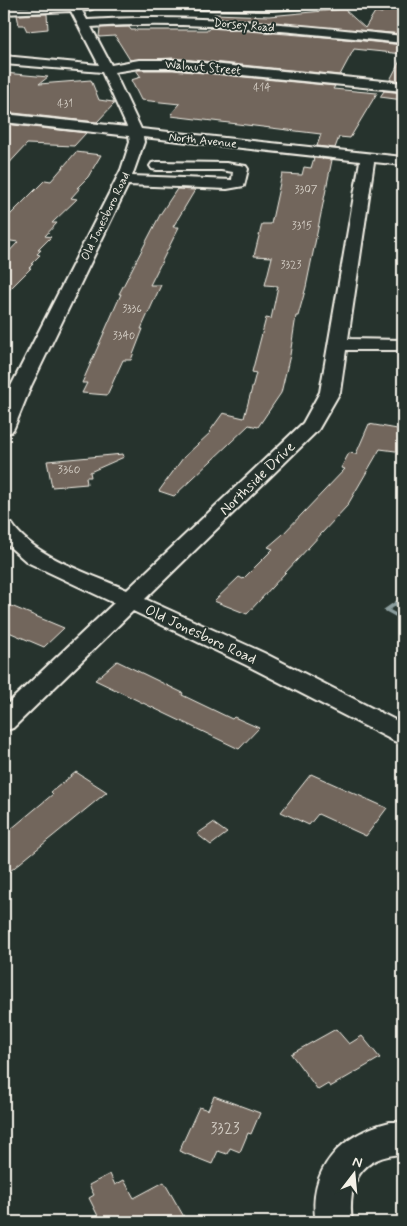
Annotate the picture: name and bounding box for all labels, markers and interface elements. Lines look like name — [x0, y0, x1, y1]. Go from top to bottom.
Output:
street label: Dorsey Road — [213, 15, 275, 37]
street label: Walnut Street — [164, 57, 242, 79]
house number: 414 — [253, 81, 271, 95]
house number: 431 — [57, 97, 73, 111]
street label: North Avenue — [168, 129, 238, 153]
street label: Old Jonesboro Road — [77, 169, 134, 263]
house number: 3307 — [295, 183, 318, 197]
house number: 3315 — [292, 219, 313, 233]
house number: 3323 — [280, 258, 302, 272]
house number: 3336 — [122, 302, 142, 316]
house number: 3340 — [113, 329, 135, 343]
street label: Northside Drive — [215, 437, 300, 520]
house number: 3360 — [58, 462, 81, 478]
street label: Old Jonesboro Road — [142, 600, 260, 670]
house number: 3323 — [211, 1119, 240, 1139]
north arrow — [330, 1148, 380, 1198]
text: N — [350, 1153, 364, 1172]

